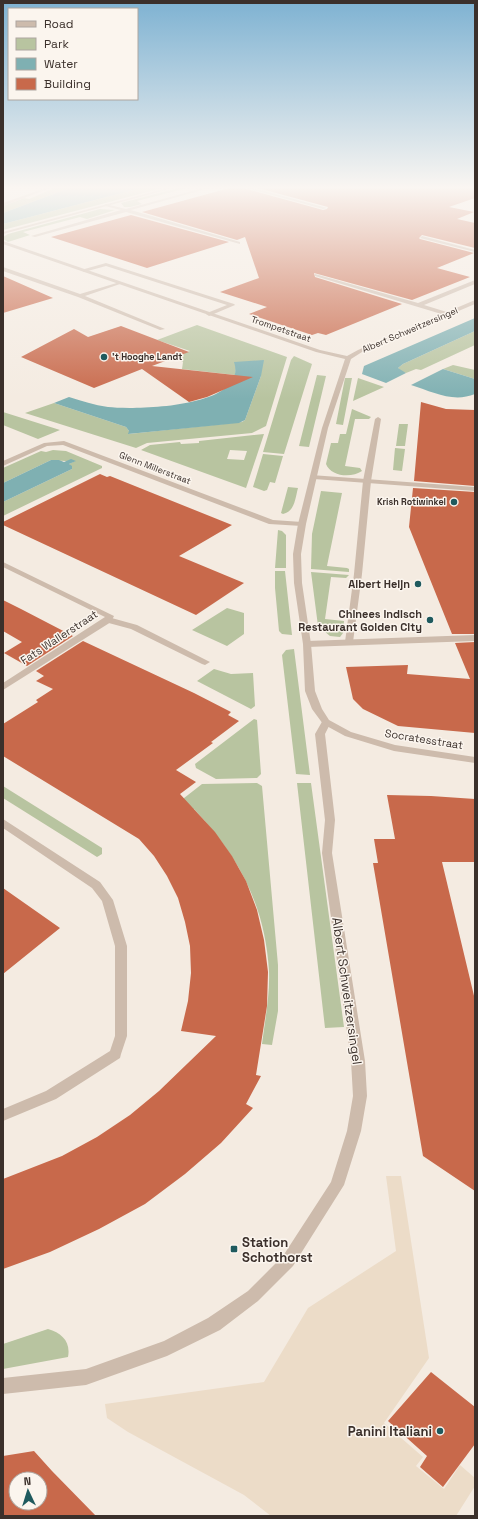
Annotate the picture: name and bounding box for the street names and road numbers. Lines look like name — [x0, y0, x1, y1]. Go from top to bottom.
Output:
street label: Albert Schweitzersingel — [360, 304, 460, 356]
street label: Trompetstraat — [250, 313, 312, 345]
street label: Glenn Millerstraat — [117, 449, 193, 487]
street label: Fats Wallerstraat — [18, 607, 100, 667]
street label: Socratesstraat — [384, 726, 464, 752]
street label: Albert Schweitzersingel — [328, 916, 366, 1066]

